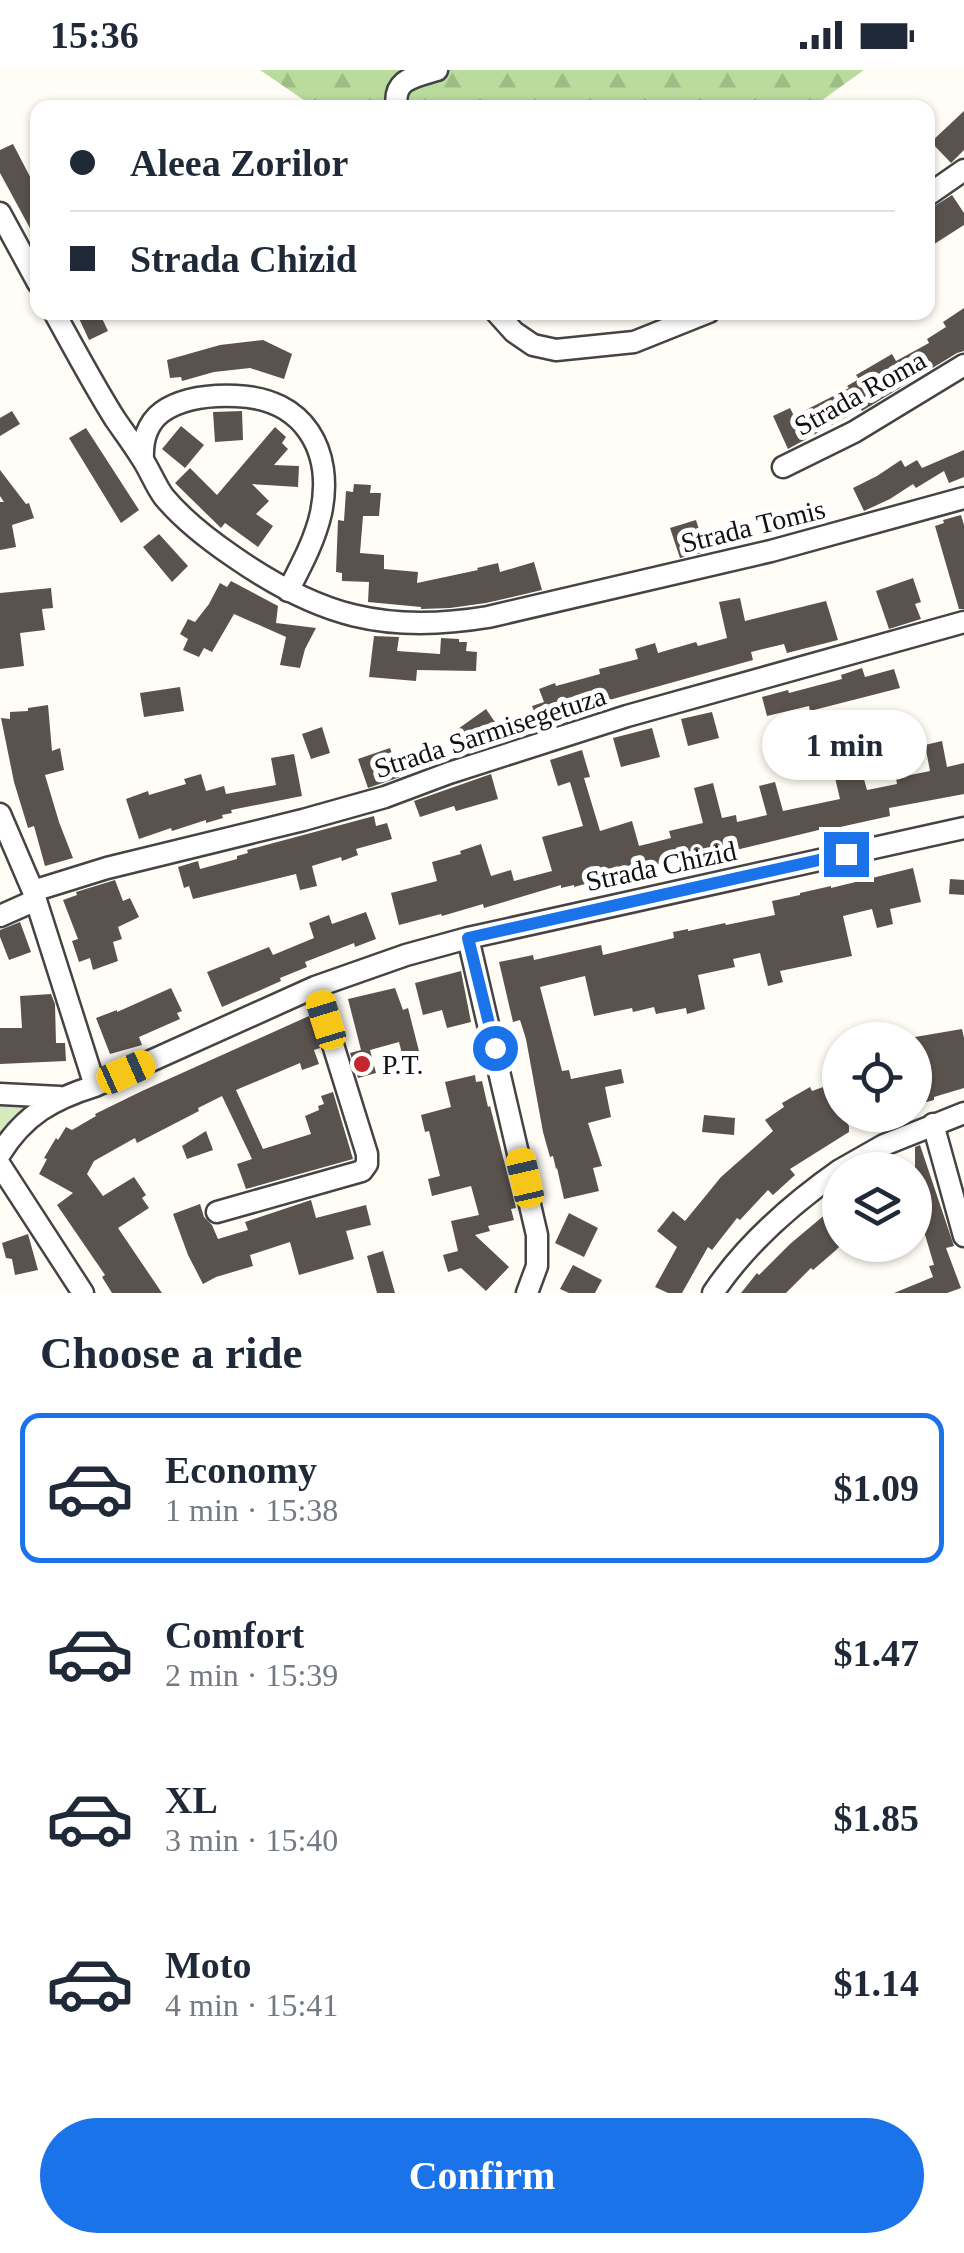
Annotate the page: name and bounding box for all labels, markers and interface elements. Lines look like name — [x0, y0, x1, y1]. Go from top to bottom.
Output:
text: 15:36 — [50, 14, 139, 56]
text: Aleea Zorilor — [130, 142, 348, 184]
text: Strada Chizid — [130, 238, 357, 280]
street label: Strada Roma — [789, 344, 932, 442]
street label: Strada Tomis — [678, 493, 828, 559]
street label: Strada Sarmisegetuza — [370, 680, 610, 784]
callout: 1 min — [764, 709, 928, 779]
text: 1 min — [806, 727, 883, 763]
route end — [824, 832, 869, 877]
street label: Strada Chizid — [583, 835, 739, 897]
car — [303, 987, 349, 1053]
map controls — [822, 1022, 932, 1262]
button: locate — [822, 1022, 932, 1132]
route start — [473, 1026, 518, 1071]
car — [92, 1046, 160, 1098]
place label: P.T. — [382, 1049, 424, 1080]
marker: P.T. — [351, 1053, 373, 1075]
car — [504, 1145, 546, 1211]
button: layers — [822, 1152, 932, 1262]
text: Choose a ride — [40, 1328, 303, 1378]
icon: car — [45, 1443, 135, 1533]
text: Economy — [165, 1449, 317, 1491]
text: $1.09 — [834, 1467, 919, 1509]
text: 1 min · 15:38 — [165, 1492, 338, 1528]
icon: car — [45, 1608, 135, 1698]
text: Comfort — [165, 1614, 304, 1656]
text: $1.47 — [834, 1632, 919, 1674]
text: 2 min · 15:39 — [165, 1657, 338, 1693]
icon: car — [45, 1773, 135, 1863]
text: XL — [165, 1779, 218, 1821]
text: $1.85 — [834, 1797, 919, 1839]
text: 3 min · 15:40 — [165, 1822, 338, 1858]
icon: car — [45, 1938, 135, 2028]
text: Moto — [165, 1944, 252, 1986]
text: $1.14 — [834, 1962, 919, 2004]
text: 4 min · 15:41 — [165, 1987, 338, 2023]
button: Confirm — [40, 2118, 924, 2233]

